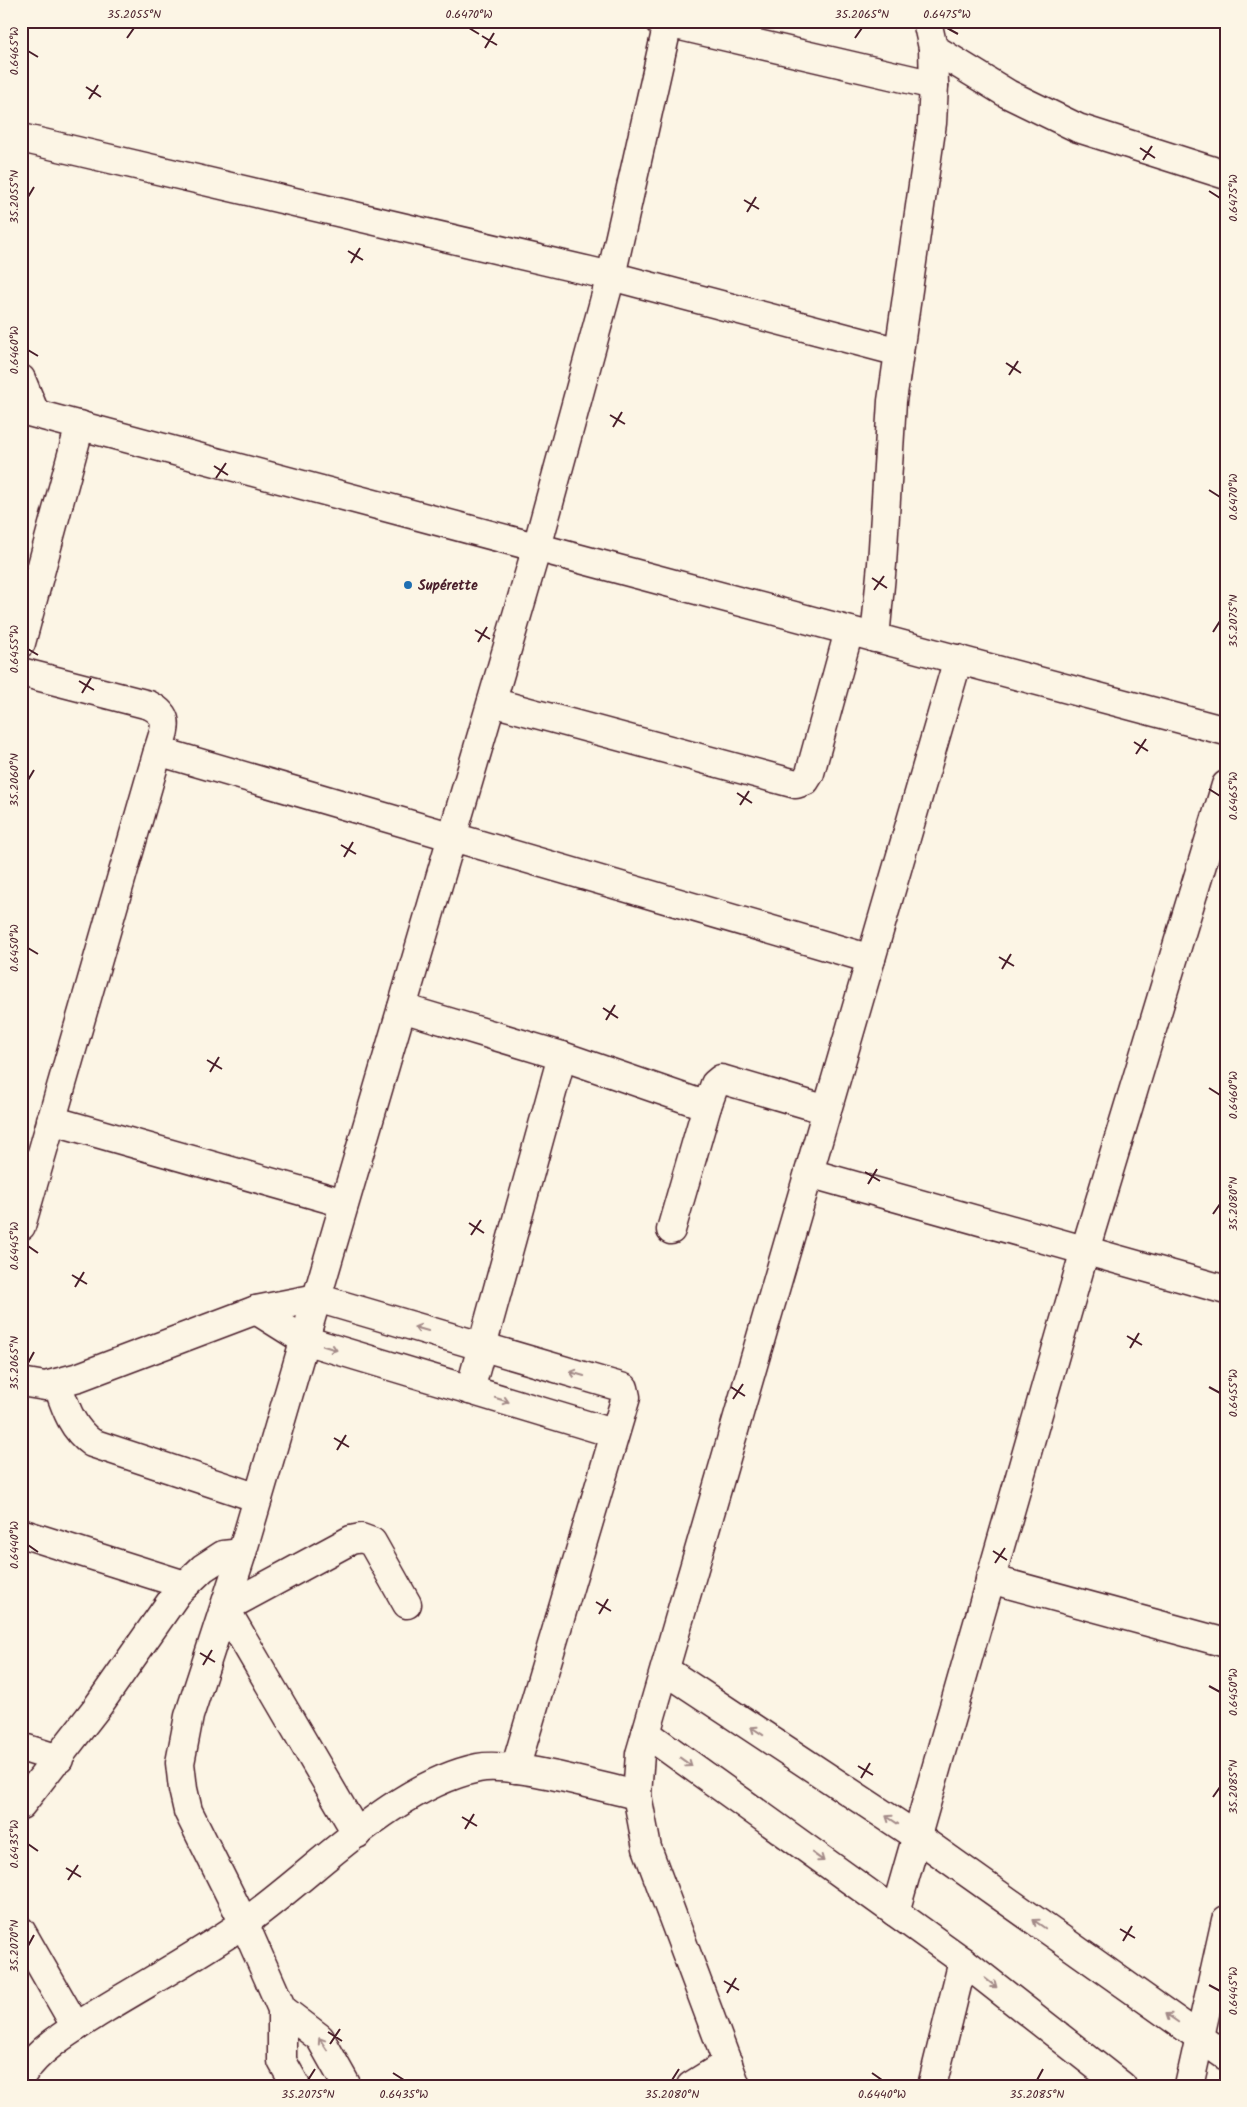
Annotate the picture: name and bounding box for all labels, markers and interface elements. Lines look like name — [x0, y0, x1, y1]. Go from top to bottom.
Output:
text: 35.2055°N — [107, 5, 161, 24]
text: 0.6470°W — [445, 5, 493, 24]
text: 35.2065°N — [835, 5, 889, 24]
text: 0.6475°W — [923, 5, 971, 24]
text: 0.6465°W — [5, 27, 24, 75]
text: 35.2055°N — [5, 170, 24, 224]
text: 0.6475°W — [1224, 174, 1243, 222]
text: 0.6460°W — [5, 326, 24, 374]
text: 0.6470°W — [1224, 473, 1243, 521]
place label: Supérette — [418, 575, 478, 597]
marker: Supérette — [402, 579, 414, 591]
text: 35.2075°N — [1224, 594, 1243, 648]
text: 0.6455°W — [5, 625, 24, 673]
text: 35.2060°N — [5, 753, 24, 807]
text: 0.6465°W — [1224, 772, 1243, 820]
text: 0.6450°W — [5, 924, 24, 972]
text: 0.6460°W — [1224, 1071, 1243, 1119]
text: 35.2080°N — [1224, 1177, 1243, 1231]
text: 0.6445°W — [5, 1222, 24, 1270]
one-way arrow — [413, 1323, 429, 1333]
text: 35.2065°N — [5, 1336, 24, 1390]
one-way arrow — [321, 1344, 337, 1354]
one-way arrow — [569, 1369, 585, 1379]
text: 0.6455°W — [1224, 1369, 1243, 1417]
one-way arrow — [494, 1395, 510, 1405]
text: 0.6440°W — [5, 1521, 24, 1569]
text: 0.6450°W — [1224, 1668, 1243, 1716]
one-way arrow — [750, 1725, 764, 1735]
one-way arrow — [679, 1756, 692, 1767]
text: 35.2085°N — [1224, 1760, 1243, 1814]
one-way arrow — [885, 1815, 899, 1826]
text: 0.6435°W — [5, 1820, 24, 1868]
one-way arrow — [811, 1851, 824, 1862]
one-way arrow — [1032, 1919, 1046, 1929]
text: 35.2070°N — [5, 1920, 24, 1972]
text: 0.6445°W — [1224, 1967, 1243, 2015]
one-way arrow — [984, 1978, 997, 1989]
one-way arrow — [1165, 2013, 1179, 2023]
one-way arrow — [317, 2037, 327, 2051]
text: 35.2075°N — [281, 2085, 335, 2104]
text: 0.6435°W — [380, 2085, 428, 2104]
text: 35.2080°N — [645, 2085, 699, 2104]
text: 0.6440°W — [858, 2085, 906, 2104]
text: 35.2085°N — [1010, 2085, 1064, 2104]

